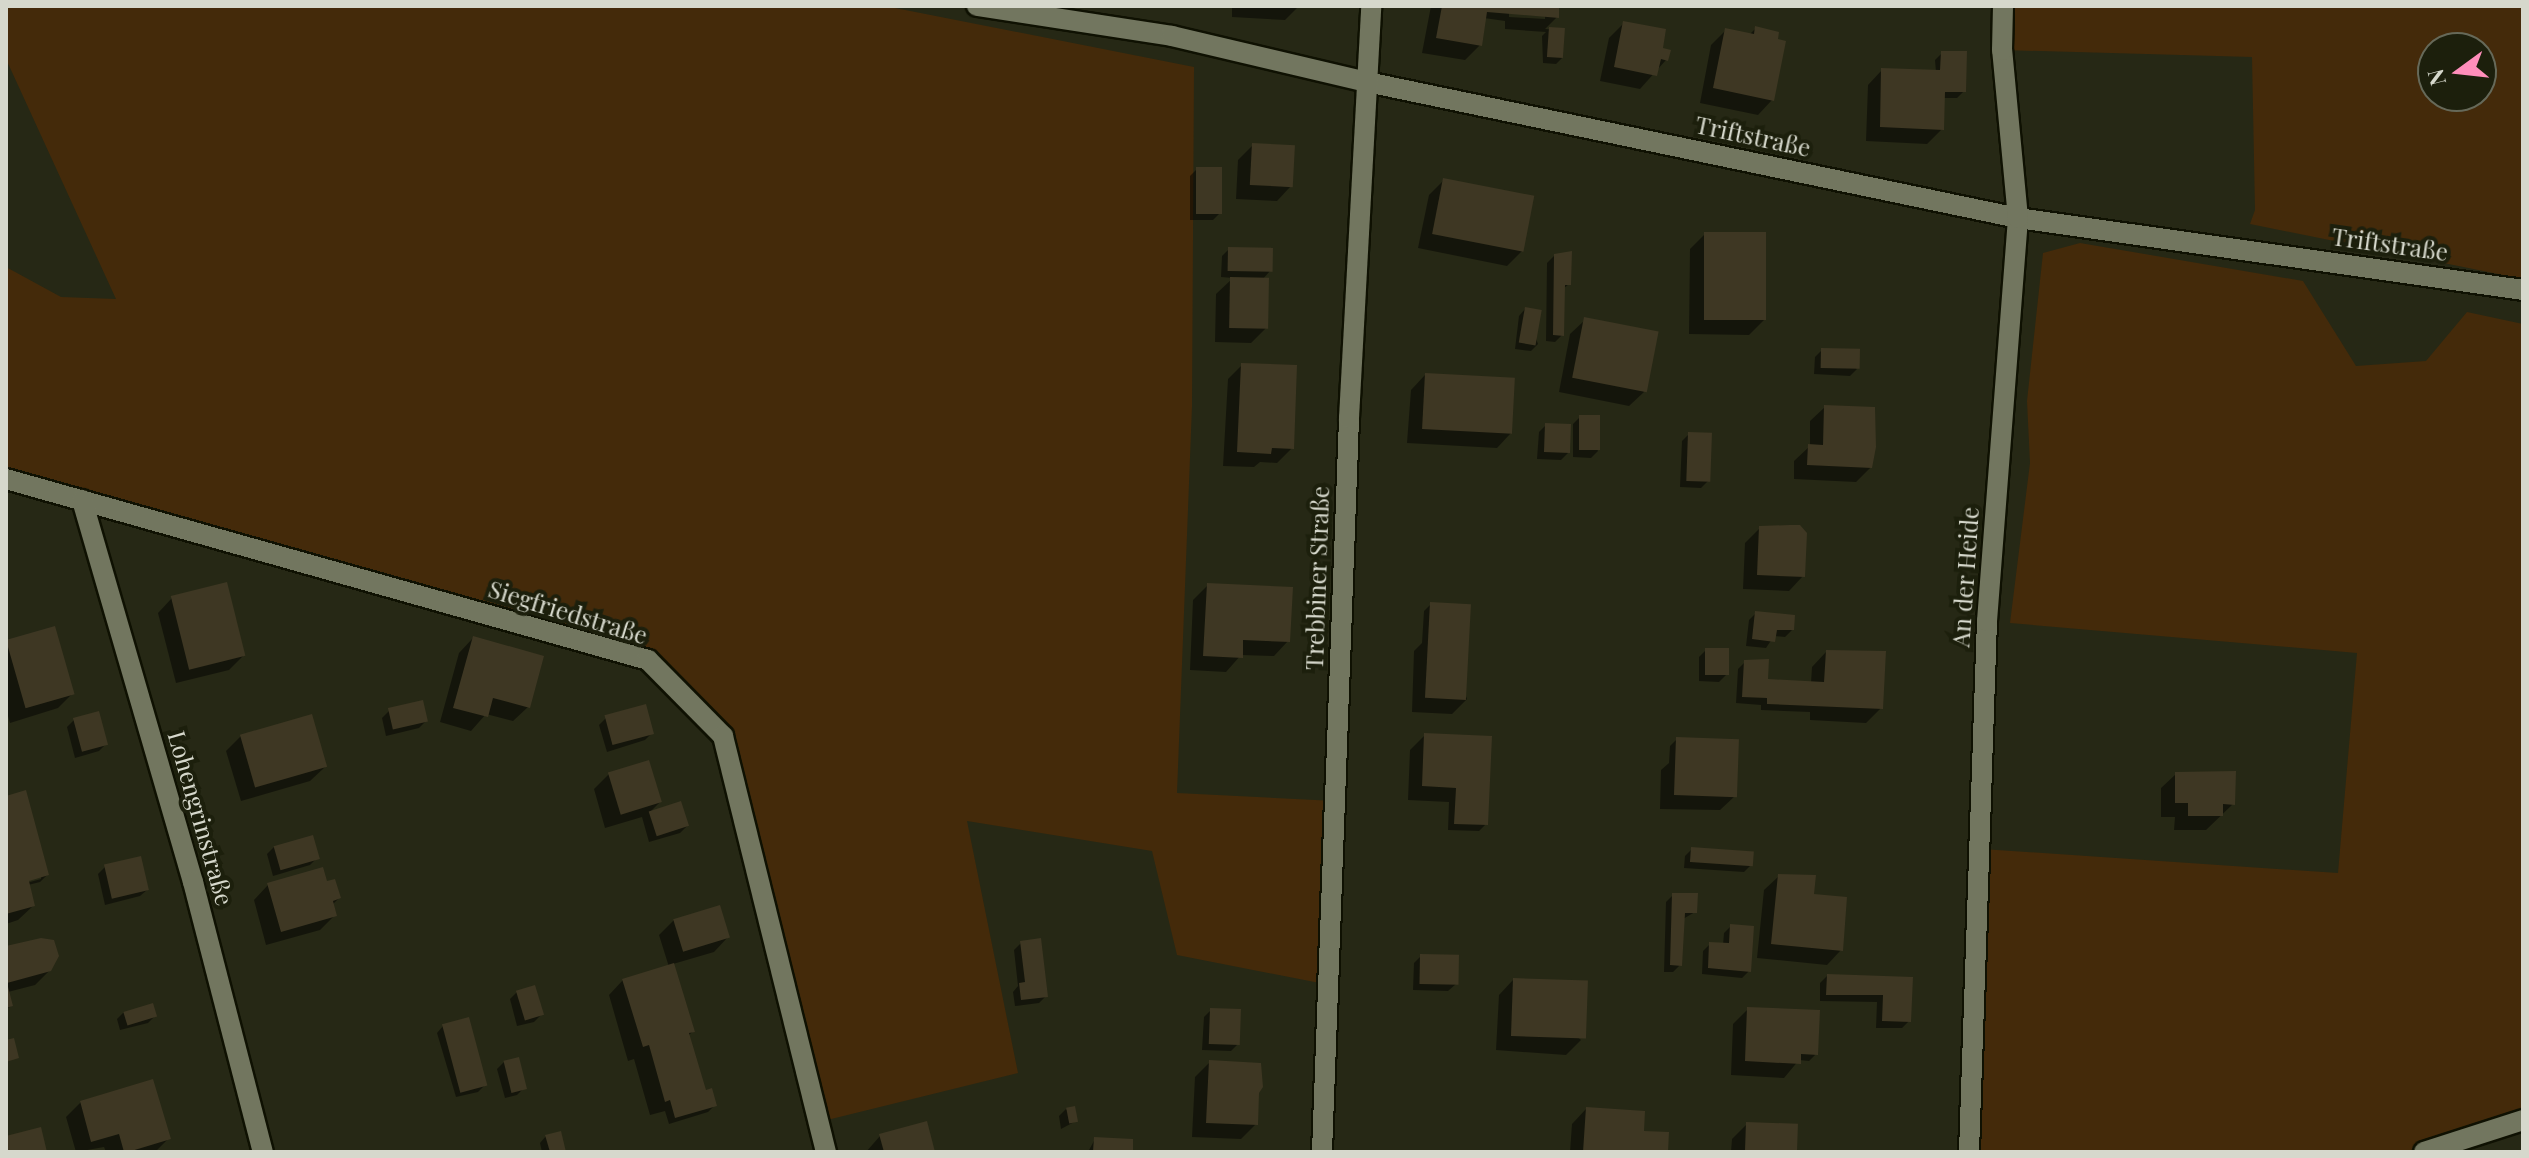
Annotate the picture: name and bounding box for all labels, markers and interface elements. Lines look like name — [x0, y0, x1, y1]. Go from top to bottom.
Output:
north arrow — [2417, 32, 2497, 112]
text: N — [2419, 66, 2452, 89]
street label: Triftstraße — [1693, 110, 1813, 162]
street label: Triftstraße — [2330, 222, 2450, 266]
street label: Trebbiner Straße — [1299, 485, 1335, 671]
street label: An der Heide — [1946, 506, 1984, 648]
street label: Siegfriedstraße — [485, 574, 651, 650]
street label: Lohengrinstraße — [162, 727, 240, 909]

